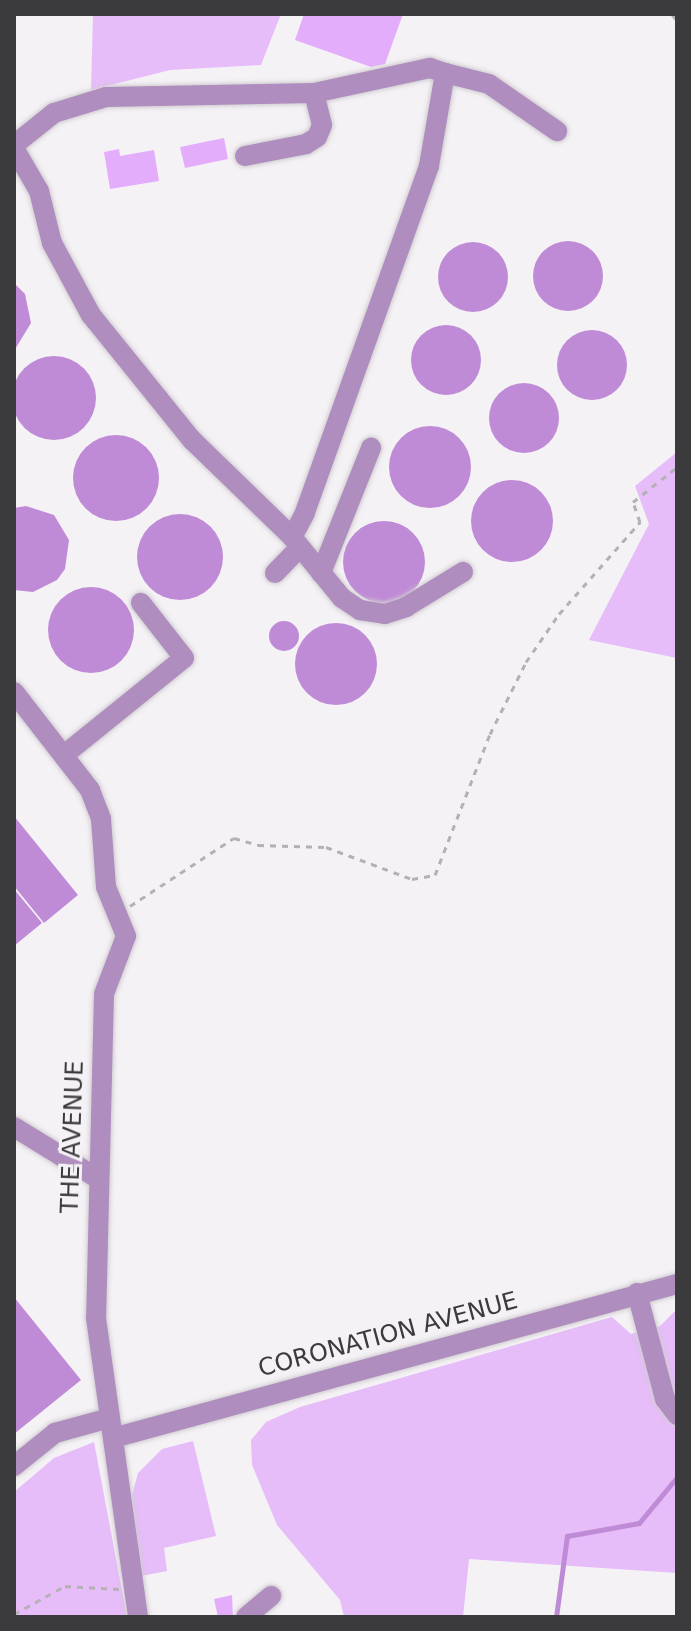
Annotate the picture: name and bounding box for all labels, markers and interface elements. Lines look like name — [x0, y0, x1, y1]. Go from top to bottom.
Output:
street label: THE AVENUE — [56, 1060, 90, 1214]
street label: CORONATION AVENUE — [255, 1287, 521, 1383]

